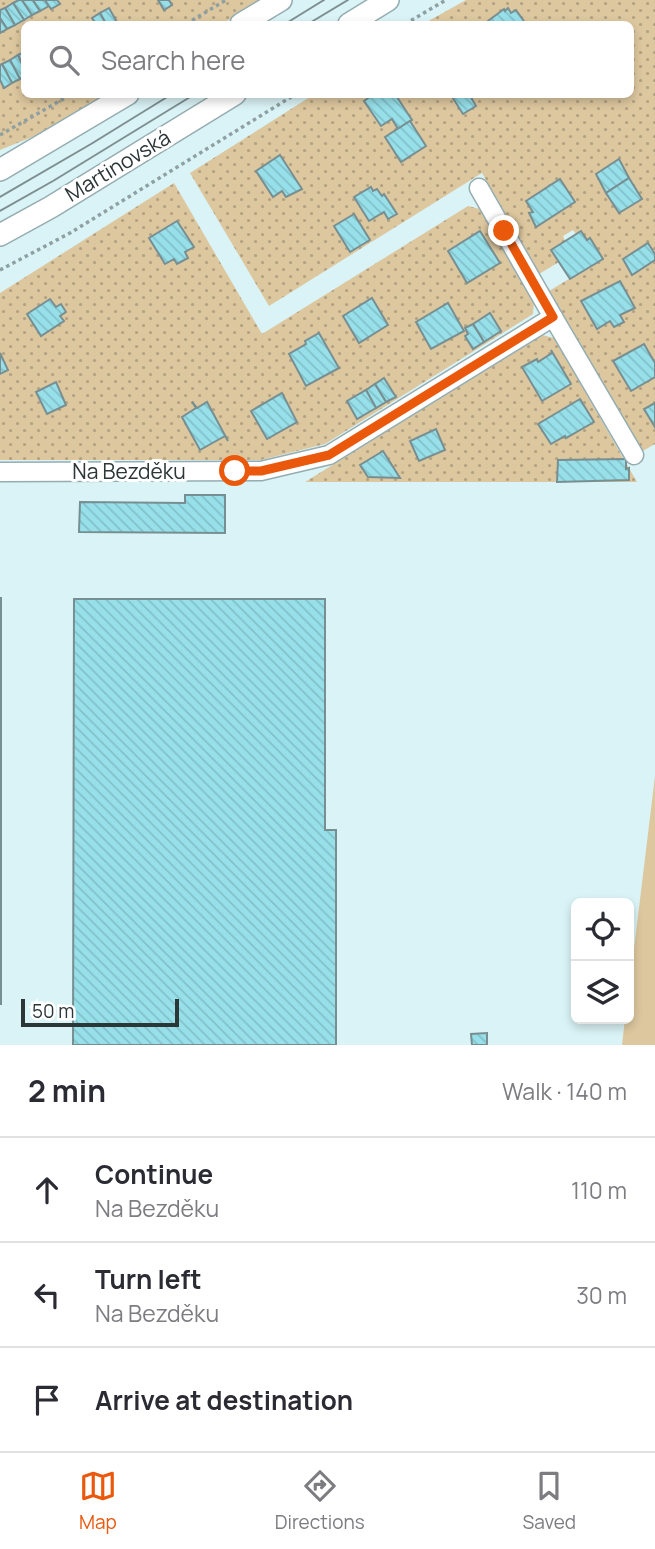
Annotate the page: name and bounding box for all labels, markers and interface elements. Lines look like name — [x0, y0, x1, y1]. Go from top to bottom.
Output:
search box — [21, 21, 634, 98]
icon: search — [45, 41, 83, 79]
text: Search here — [101, 42, 246, 78]
street label: Martinovská — [60, 123, 175, 208]
route end — [488, 215, 519, 246]
route start — [219, 455, 250, 486]
street label: Na Bezděku — [72, 457, 186, 485]
map controls — [571, 898, 634, 1024]
button: locate — [571, 898, 634, 961]
button: layers — [571, 961, 634, 1024]
scale bar — [21, 996, 178, 1028]
text: 50 m — [32, 998, 74, 1024]
text: 2 min — [28, 1070, 106, 1111]
text: Walk · 140 m — [502, 1075, 627, 1107]
text: Continue — [95, 1156, 213, 1192]
icon: ahead — [28, 1171, 66, 1209]
text: 110 m — [571, 1174, 627, 1206]
text: Na Bezděku — [95, 1192, 219, 1224]
text: Turn left — [95, 1261, 202, 1297]
icon: left — [28, 1276, 66, 1314]
text: 30 m — [576, 1279, 627, 1311]
text: Na Bezděku — [95, 1297, 219, 1329]
icon: arrive — [28, 1381, 66, 1419]
text: Arrive at destination — [95, 1382, 353, 1418]
tab: Map — [79, 1467, 117, 1535]
tab: Directions — [275, 1467, 365, 1535]
tab: Saved — [523, 1467, 576, 1535]

